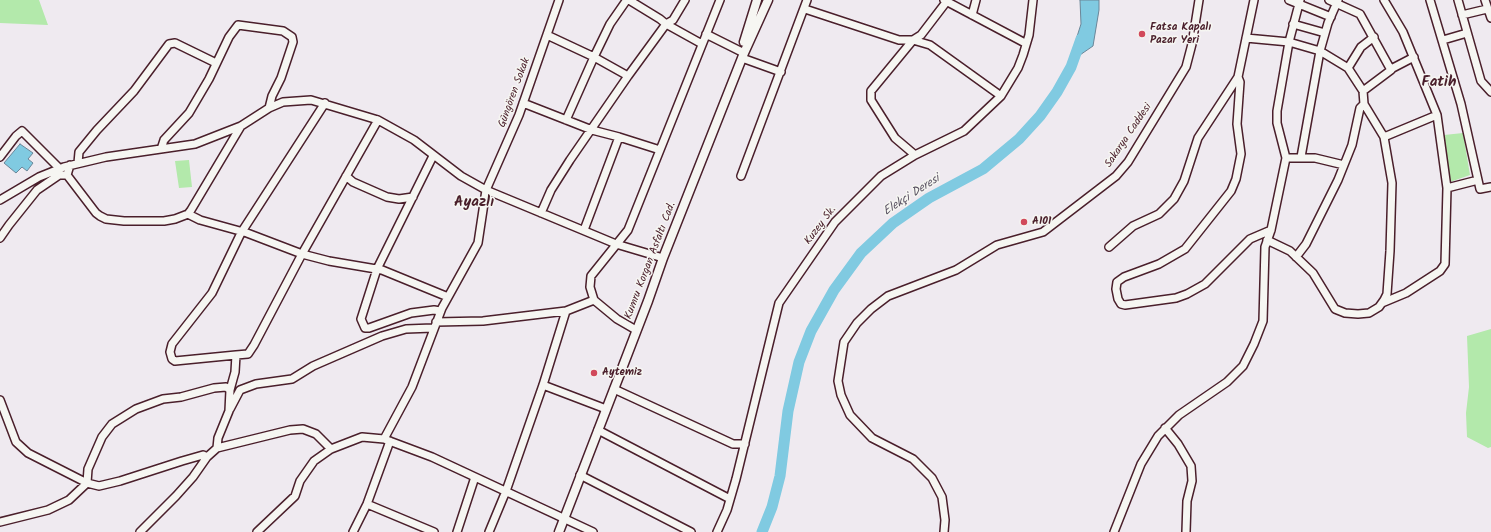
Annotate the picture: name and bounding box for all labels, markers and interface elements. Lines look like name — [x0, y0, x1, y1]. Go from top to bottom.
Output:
place label: Fatsa Kapalı Pazar Yeri — [1150, 21, 1211, 47]
marker: Fatsa Kapalı Pazar Yeri — [1137, 29, 1147, 39]
street label: Güngören Sokak — [496, 56, 534, 130]
district label: Fatih — [1422, 74, 1456, 92]
street label: Sakarya Caddesi — [1103, 101, 1155, 171]
water label: Elekçi Deresi — [881, 172, 943, 220]
district label: Ayazlı — [454, 194, 494, 212]
street label: Kumru Korgan Asfaltı Cad. — [623, 201, 679, 321]
street label: Kuzey Sk. — [802, 204, 840, 248]
place label: A101 — [1032, 215, 1051, 229]
marker: A101 — [1019, 217, 1029, 227]
place label: Aytemiz — [602, 366, 642, 380]
marker: Aytemiz — [589, 368, 599, 378]

